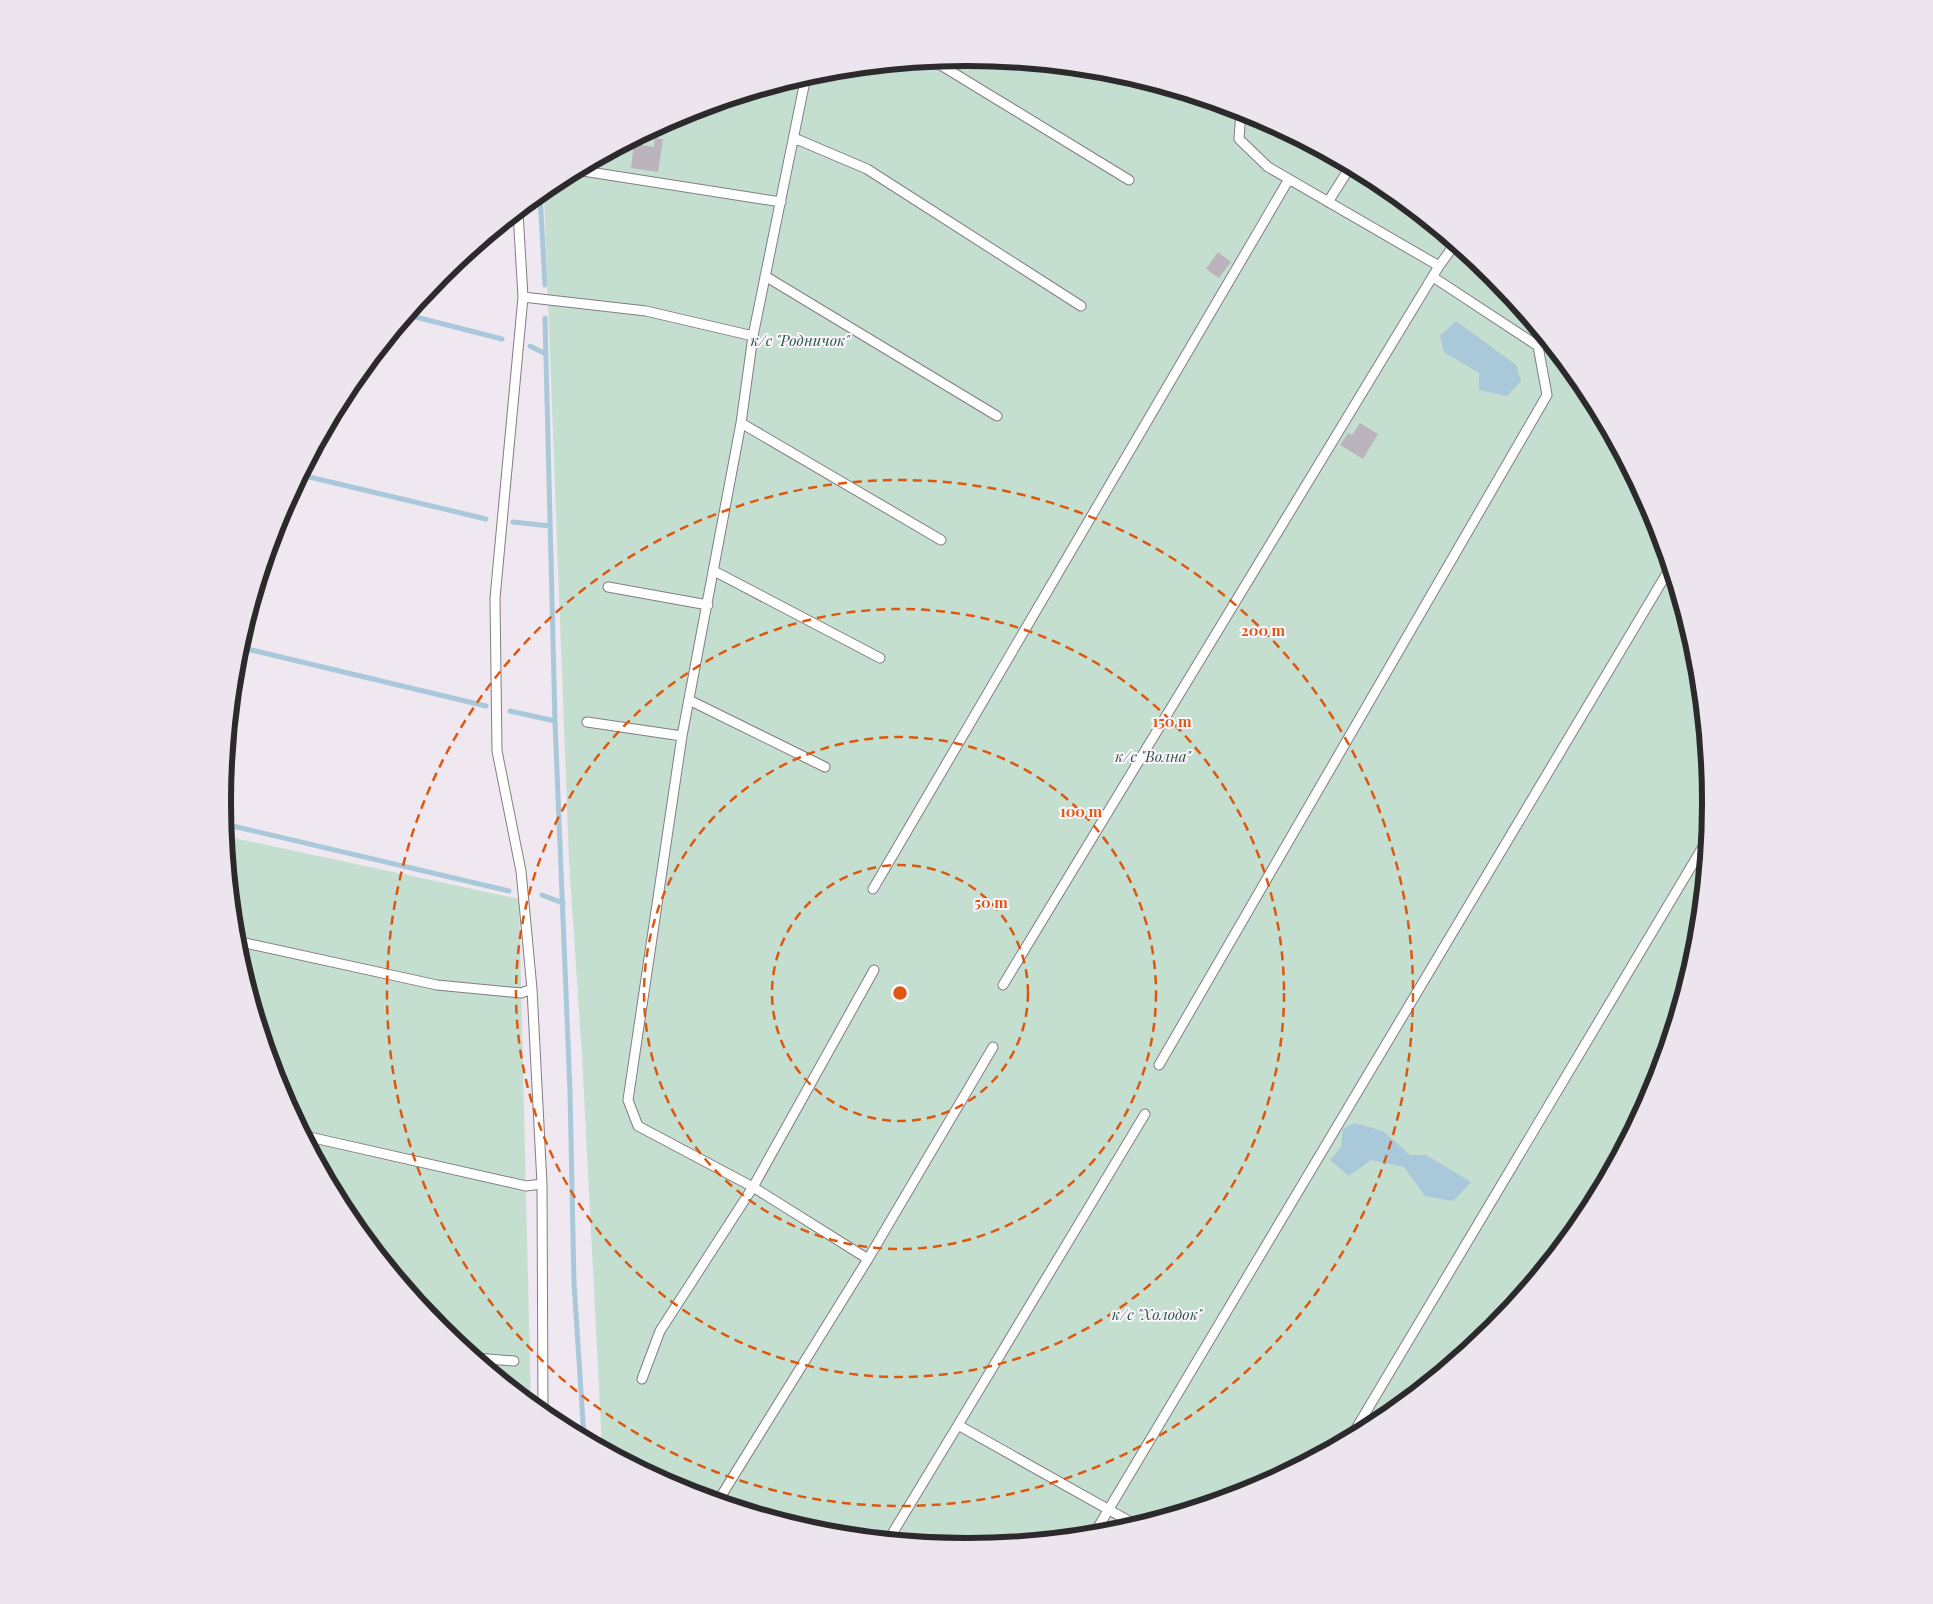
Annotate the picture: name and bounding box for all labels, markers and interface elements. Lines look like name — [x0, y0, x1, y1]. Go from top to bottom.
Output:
park label: к/с "Родничок" — [750, 330, 851, 350]
text: 200 m — [1241, 620, 1286, 640]
text: 150 m — [1152, 711, 1192, 731]
park label: к/с "Волна" — [1115, 746, 1192, 766]
text: 100 m — [1060, 801, 1103, 821]
text: 50 m — [974, 892, 1008, 912]
centre of rings — [891, 984, 909, 1002]
park label: к/с "Холодок" — [1112, 1304, 1204, 1324]

